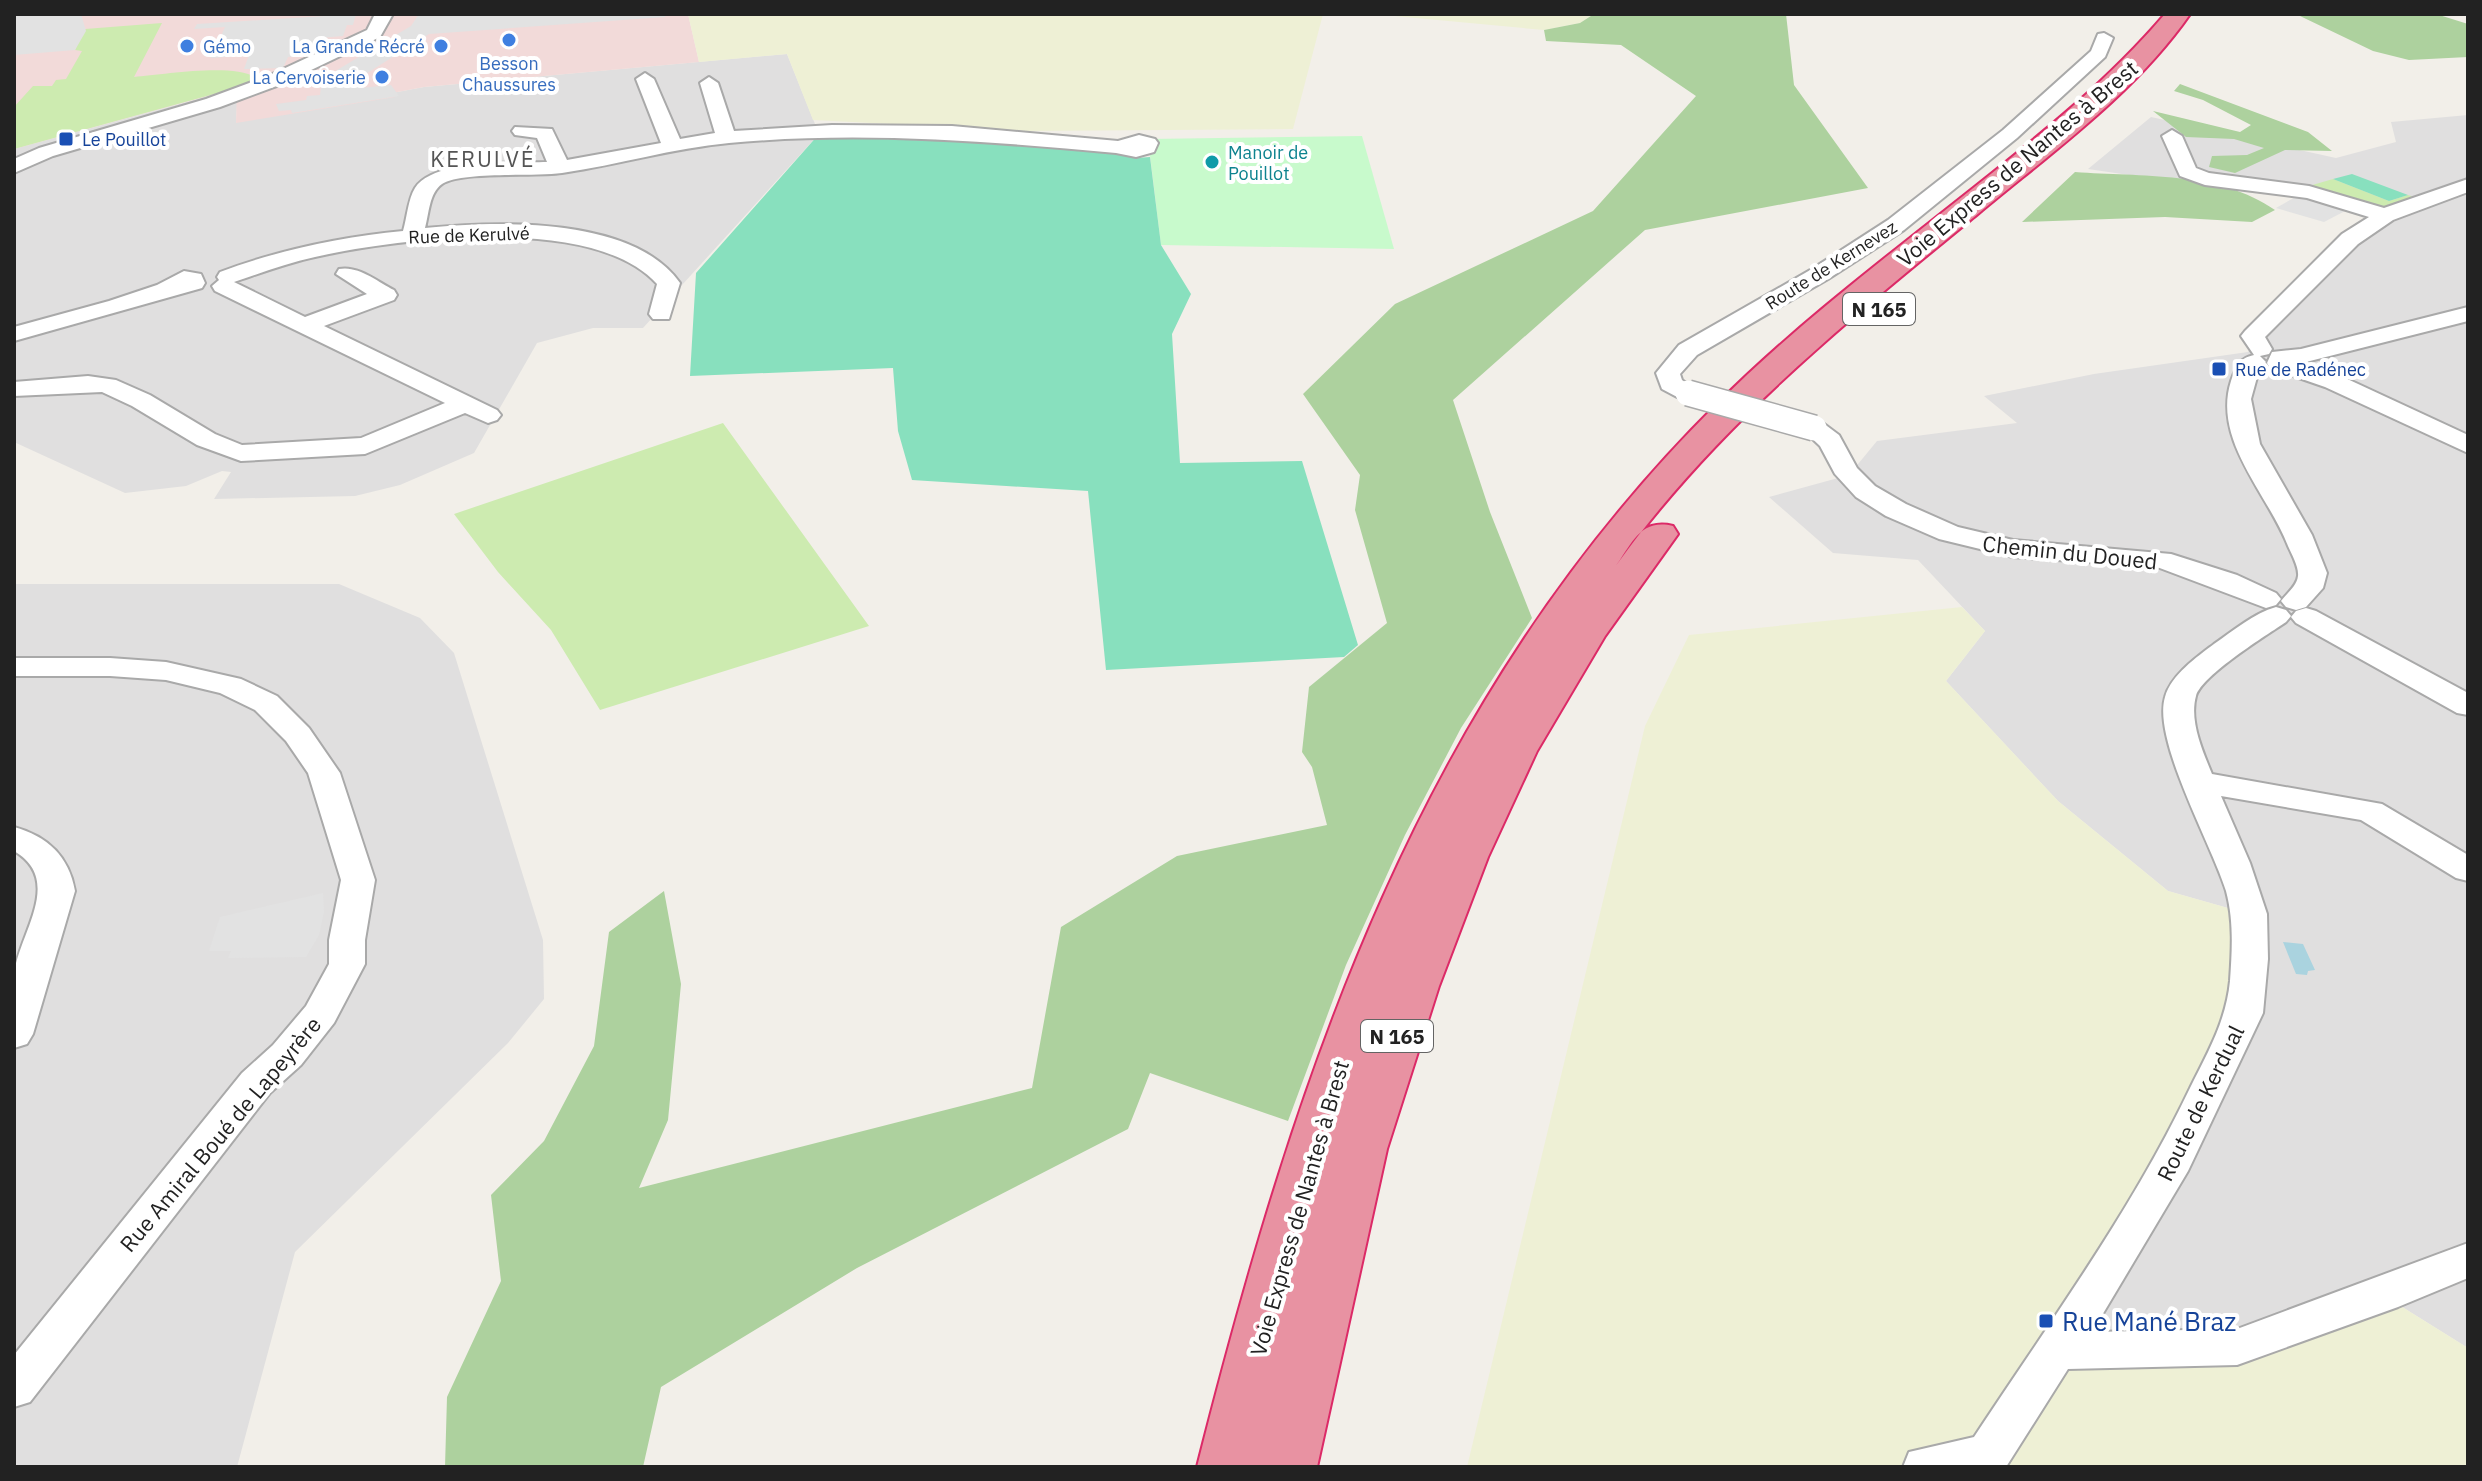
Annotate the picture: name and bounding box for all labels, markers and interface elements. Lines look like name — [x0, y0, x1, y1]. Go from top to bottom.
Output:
marker: Besson Chaussures — [500, 31, 518, 49]
place label: Gémo — [203, 35, 251, 58]
place label: La Grande Récré — [292, 35, 425, 58]
marker: Gémo — [178, 37, 196, 55]
marker: La Grande Récré — [432, 37, 450, 55]
place label: Besson Chaussures — [462, 52, 556, 96]
street label: Voie Express de Nantes à Brest — [1890, 53, 2144, 273]
place label: La Cervoiserie — [252, 66, 366, 89]
marker: La Cervoiserie — [373, 68, 391, 86]
place label: Le Pouillot — [82, 128, 166, 151]
marker: Le Pouillot — [57, 130, 75, 148]
place label: Manoir de Pouillot — [1228, 141, 1308, 185]
district label: KERULVÉ — [430, 144, 536, 173]
marker: Manoir de Pouillot — [1203, 153, 1221, 171]
street label: Route de Kernevez — [1761, 215, 1901, 315]
street label: Rue de Kerulvé — [408, 221, 530, 249]
road number: N 165 — [1843, 293, 1915, 325]
place label: Rue de Radénec — [2235, 358, 2366, 381]
marker: Rue de Radénec — [2210, 360, 2228, 378]
street label: Chemin du Doued — [1981, 528, 2159, 576]
street label: Rue Amiral Boué de Lapeyrère — [113, 1010, 327, 1258]
road number: N 165 — [1361, 1020, 1433, 1052]
street label: Route de Kerdual — [2150, 1020, 2250, 1186]
street label: Voie Express de Nantes à Brest — [1243, 1057, 1355, 1359]
place label: Rue Mané Braz — [2062, 1304, 2236, 1338]
marker: Rue Mané Braz — [2037, 1312, 2055, 1330]

